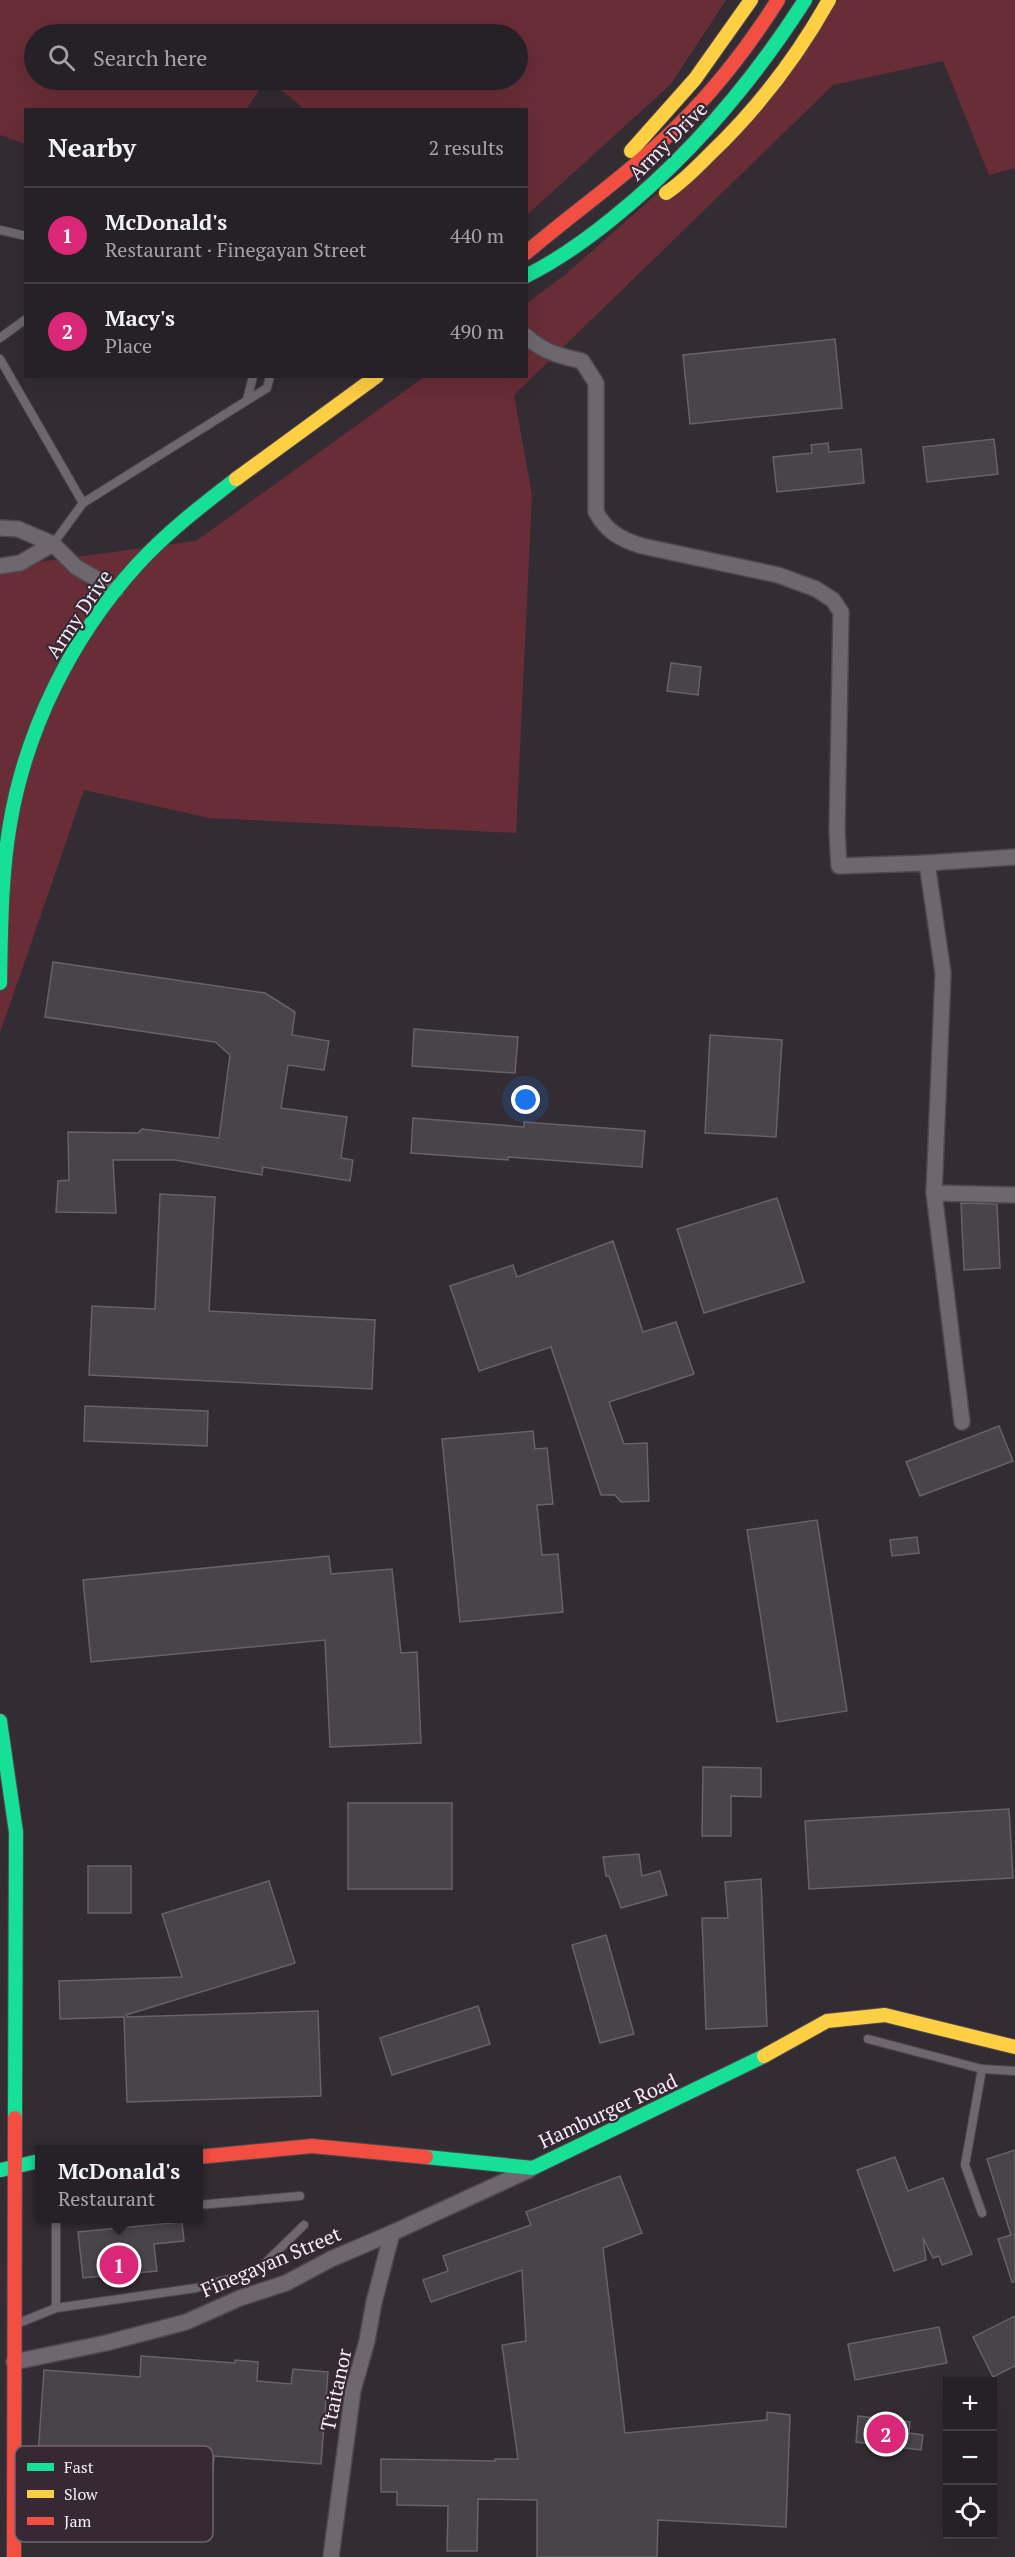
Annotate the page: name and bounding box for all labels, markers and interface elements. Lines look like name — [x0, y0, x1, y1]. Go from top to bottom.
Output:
search box — [24, 24, 528, 90]
icon: search — [45, 41, 78, 74]
text: Search here — [93, 43, 207, 72]
street label: Army Drive — [622, 95, 713, 186]
text: Nearby — [48, 130, 136, 164]
text: 2 results — [429, 134, 504, 161]
text: McDonald's — [105, 207, 227, 236]
text: 1 — [62, 222, 73, 249]
text: 440 m — [450, 222, 504, 249]
text: Restaurant · Finegayan Street — [105, 236, 366, 263]
text: Macy's — [105, 303, 175, 332]
text: 2 — [62, 318, 73, 345]
text: 490 m — [450, 318, 504, 345]
text: Place — [105, 332, 152, 359]
street label: Army Drive — [39, 564, 118, 663]
your location — [511, 1085, 540, 1114]
street label: Hamburger Road — [534, 2067, 681, 2154]
popup — [35, 2145, 203, 2223]
text: McDonald's — [58, 2156, 180, 2185]
text: Restaurant — [58, 2185, 155, 2212]
street label: Finegayan Street — [197, 2220, 346, 2303]
pin: 1 — [100, 2242, 138, 2288]
street label: Ttaitanor — [314, 2346, 357, 2434]
map controls — [943, 2377, 997, 2539]
button: + — [943, 2377, 997, 2431]
pin: 2 — [866, 2412, 906, 2456]
button: − — [943, 2431, 997, 2485]
legend — [15, 2446, 213, 2542]
text: Fast — [64, 2456, 94, 2478]
text: Slow — [64, 2483, 98, 2505]
button: locate — [943, 2485, 997, 2539]
text: Jam — [64, 2510, 92, 2532]

